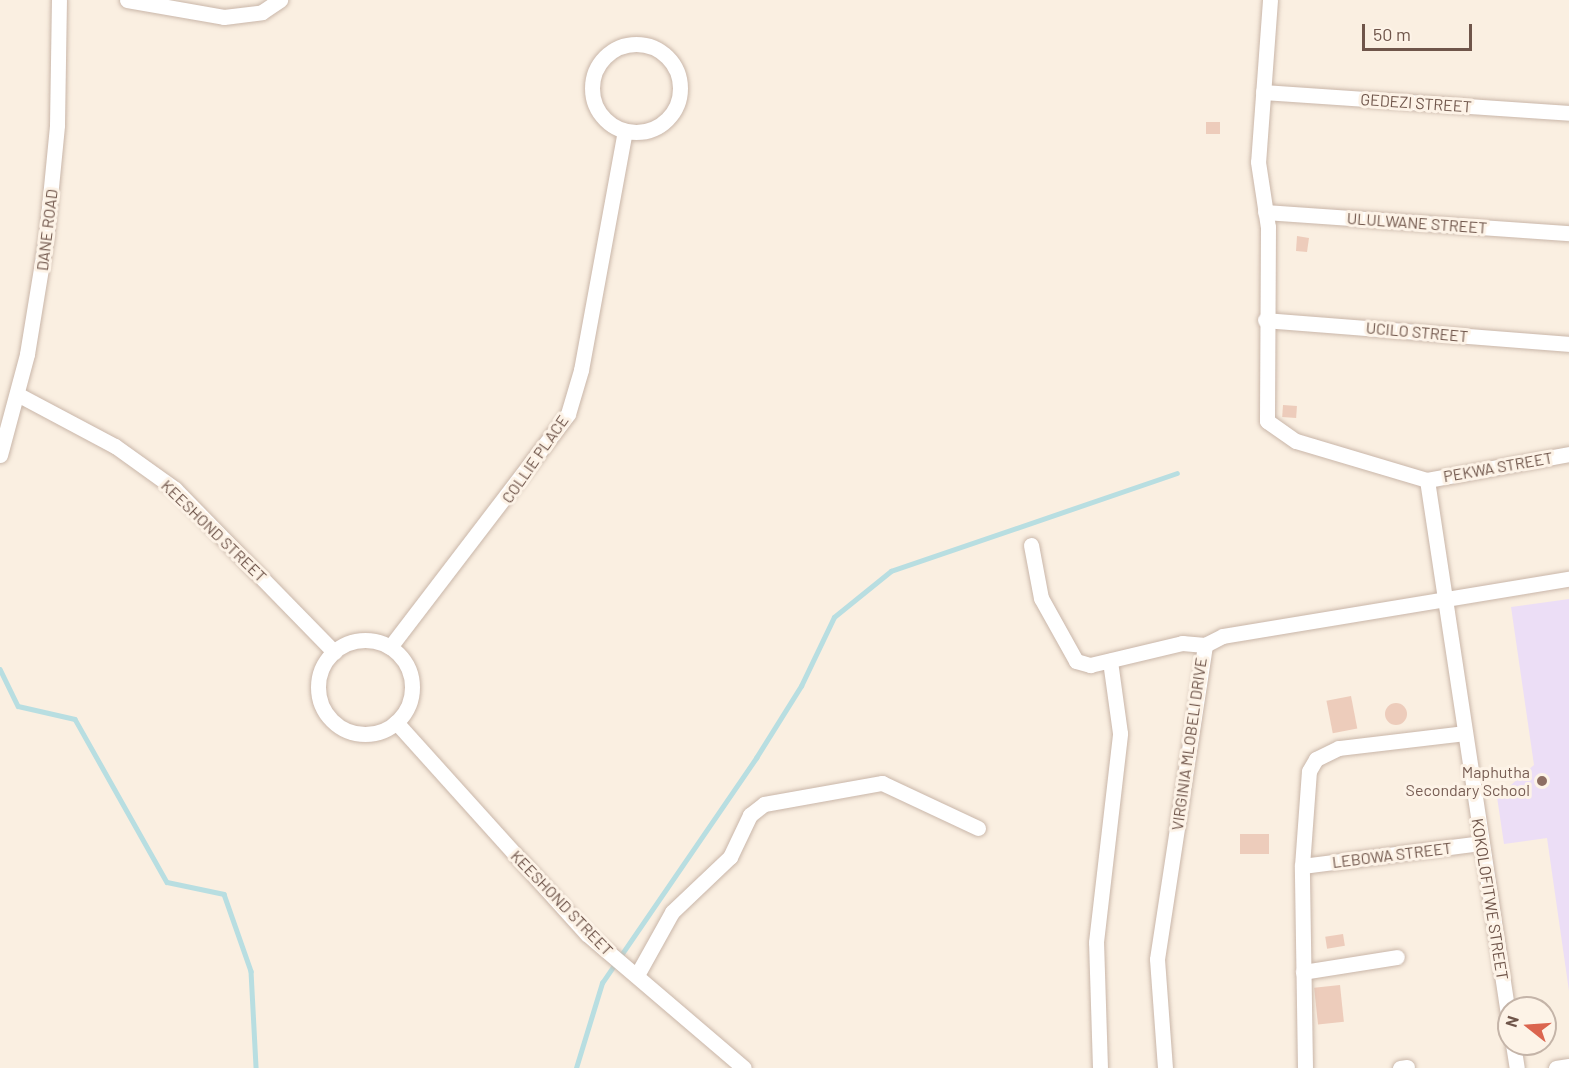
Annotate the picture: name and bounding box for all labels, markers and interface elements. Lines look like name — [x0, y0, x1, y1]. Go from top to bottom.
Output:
scale bar — [1365, 12, 1474, 50]
text: 50 m — [1373, 23, 1411, 45]
street label: GEDEZI STREET — [1360, 90, 1472, 116]
street label: DANE ROAD — [32, 188, 62, 272]
street label: ULULWANE STREET — [1346, 209, 1488, 237]
street label: UCILO STREET — [1365, 318, 1469, 346]
street label: COLLIE PLACE — [498, 411, 572, 507]
street label: PEKWA STREET — [1442, 448, 1554, 486]
street label: KEESHOND STREET — [157, 476, 271, 586]
street label: VIRGINIA MLOBELI DRIVE — [1167, 656, 1211, 832]
place label: Maphutha Secondary School — [1406, 762, 1530, 800]
marker: Maphutha Secondary School — [1535, 774, 1549, 788]
street label: KOKOLOFITWE STREET — [1468, 817, 1512, 981]
street label: LEBOWA STREET — [1331, 838, 1453, 872]
street label: KEESHOND STREET — [507, 846, 617, 960]
north arrow — [1497, 996, 1557, 1056]
text: N — [1501, 1013, 1522, 1029]

